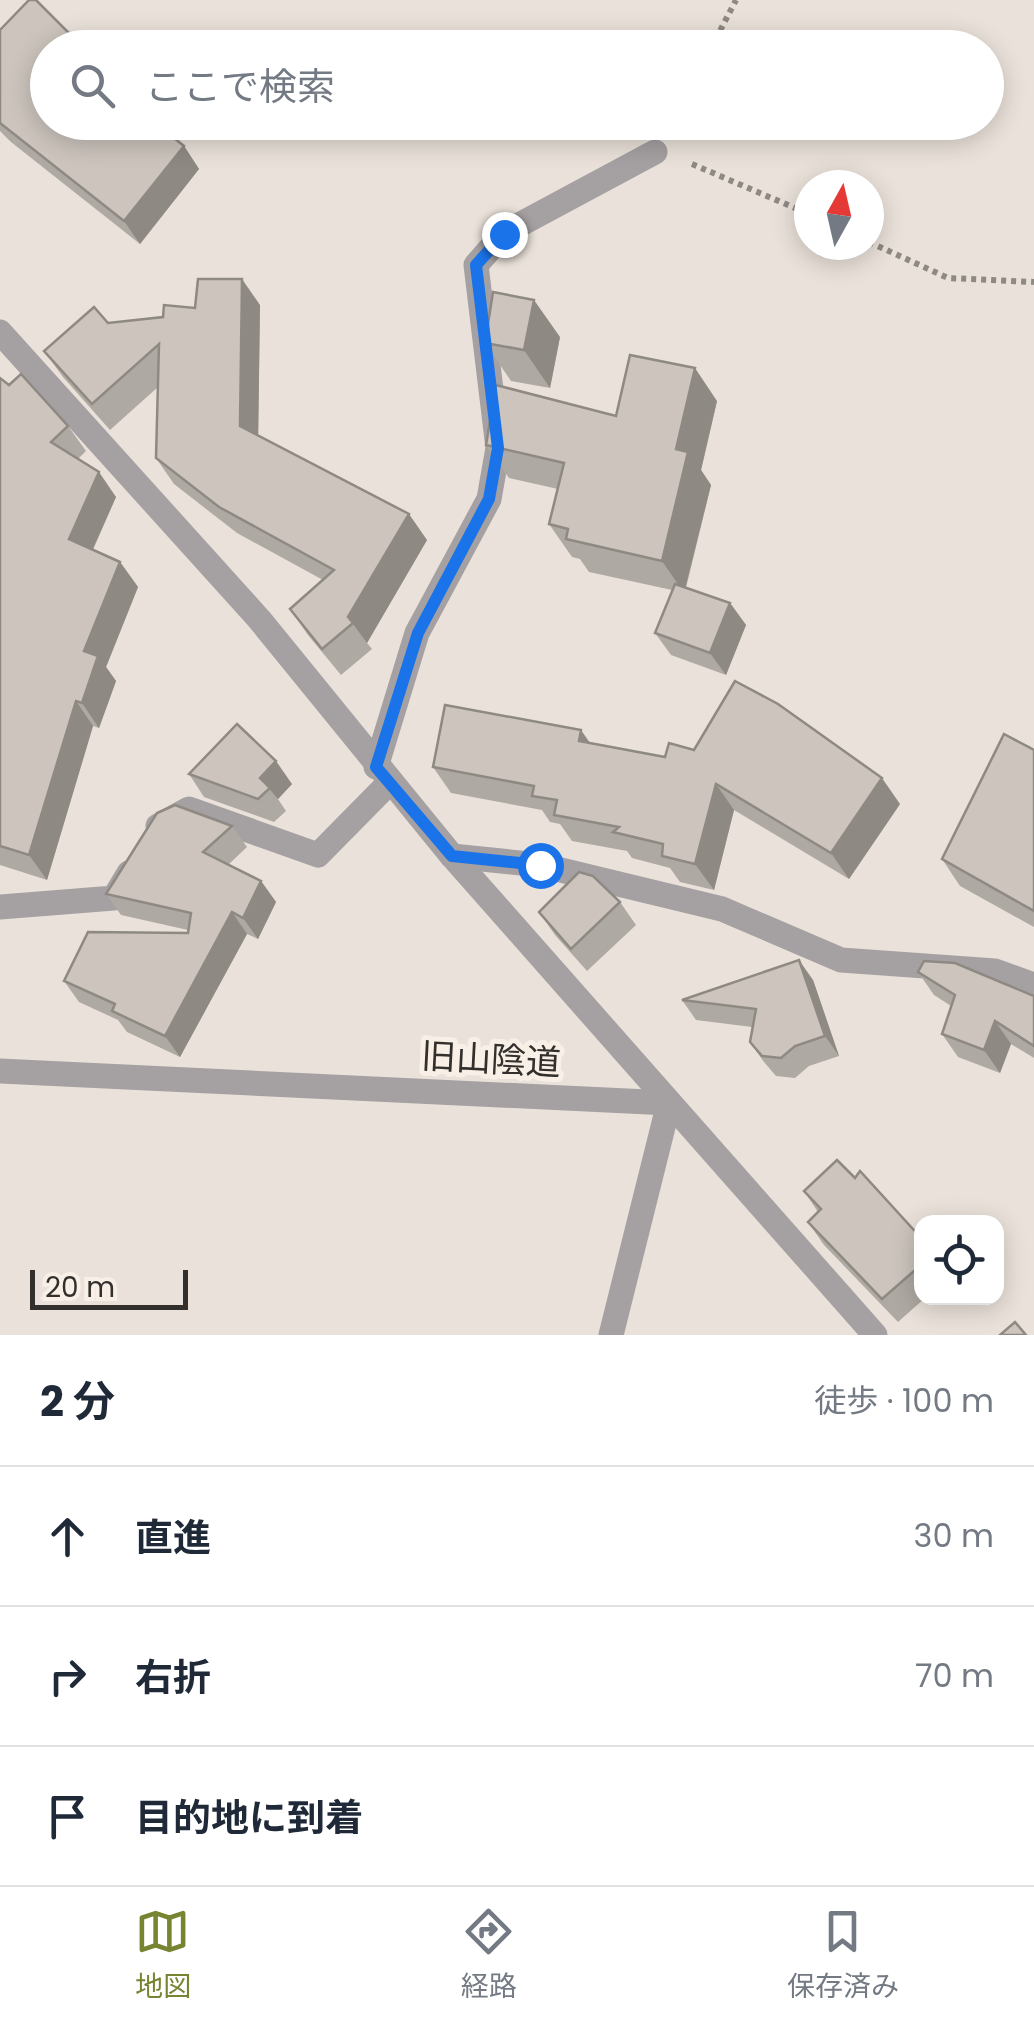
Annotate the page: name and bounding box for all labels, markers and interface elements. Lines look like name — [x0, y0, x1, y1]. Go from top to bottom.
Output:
search box — [30, 30, 1004, 140]
icon: search — [65, 58, 120, 113]
text: ここで検索 — [145, 60, 335, 113]
north arrow — [794, 170, 884, 260]
route end — [482, 212, 528, 258]
route start — [518, 843, 564, 889]
street label: 旧山陰道 — [420, 1031, 562, 1087]
map controls — [914, 1215, 1004, 1305]
button: locate — [914, 1215, 1004, 1305]
scale bar — [30, 1265, 188, 1310]
text: 20 m — [45, 1268, 115, 1307]
text: 2 分 — [40, 1372, 115, 1431]
text: 徒歩 · 100 m — [814, 1378, 994, 1423]
icon: ahead — [40, 1509, 95, 1564]
text: 直進 — [135, 1511, 211, 1564]
text: 30 m — [914, 1513, 994, 1558]
icon: right — [40, 1649, 95, 1704]
text: 右折 — [135, 1651, 211, 1704]
text: 70 m — [915, 1653, 994, 1698]
icon: arrive — [40, 1789, 95, 1844]
text: 目的地に到着 — [135, 1791, 363, 1844]
tab: 地図 — [135, 1904, 191, 2008]
tab: 経路 — [461, 1904, 517, 2008]
tab: 保存済み — [787, 1904, 899, 2008]

